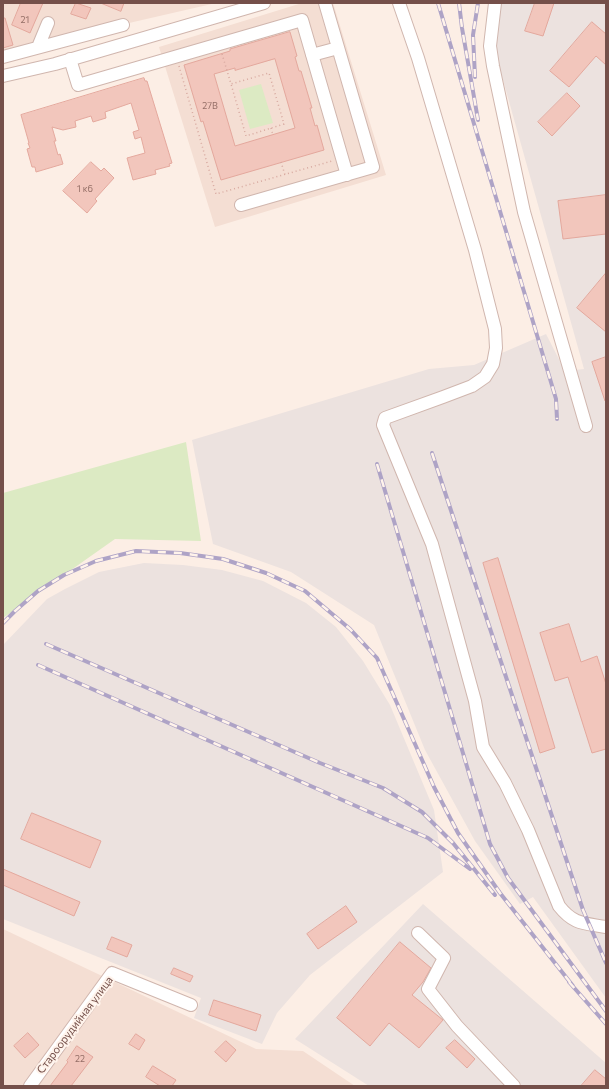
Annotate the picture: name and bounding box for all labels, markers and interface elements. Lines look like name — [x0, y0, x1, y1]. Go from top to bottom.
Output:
house number: 21 — [21, 15, 29, 25]
house number: 27В — [202, 101, 218, 111]
house number: 1 к6 — [77, 184, 93, 194]
street label: Староорудийная улица — [34, 974, 116, 1076]
house number: 22 — [75, 1054, 85, 1064]

